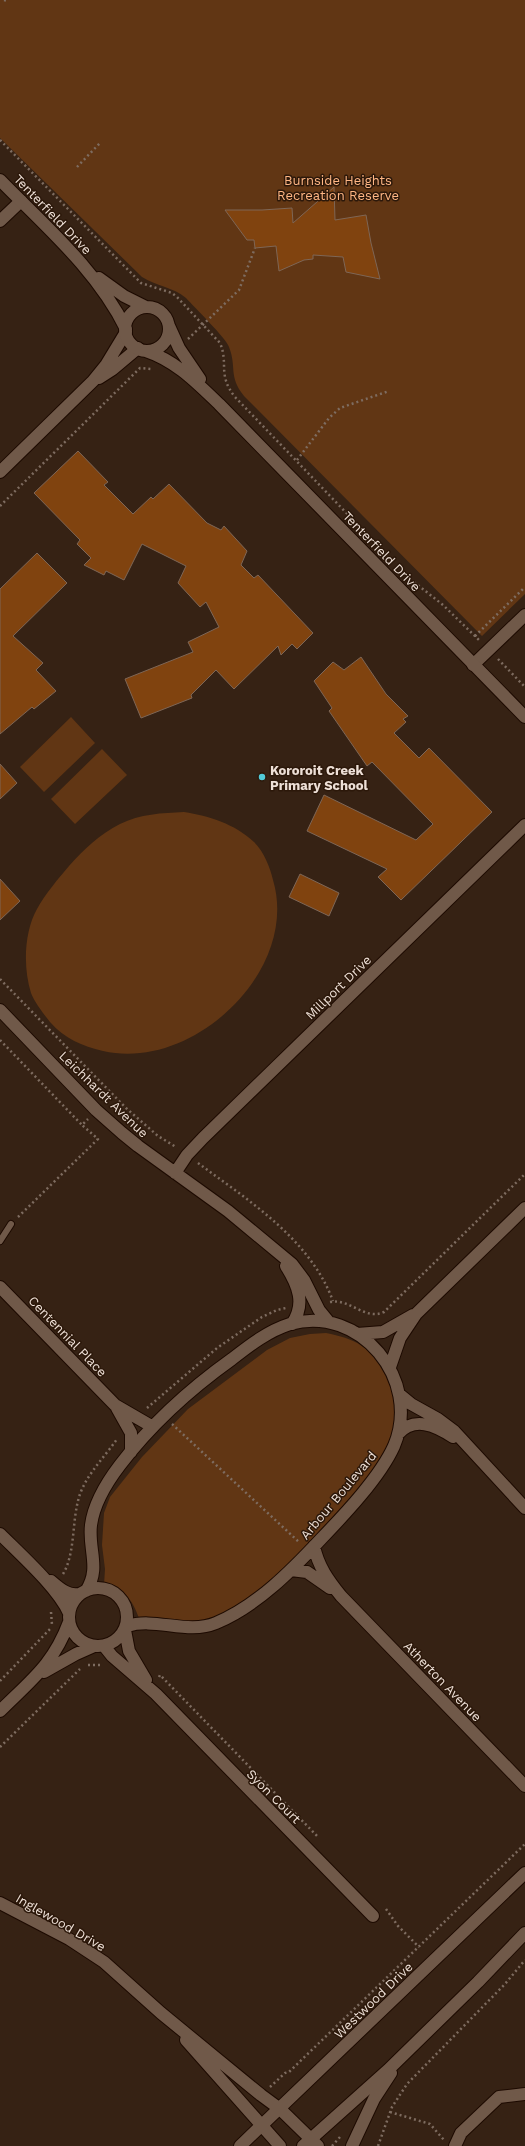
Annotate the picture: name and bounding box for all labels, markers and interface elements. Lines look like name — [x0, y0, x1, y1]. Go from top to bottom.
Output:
street label: Tenterfield Drive — [11, 171, 95, 257]
park label: Burnside Heights Recreation Reserve — [277, 173, 399, 203]
street label: Tenterfield Drive — [340, 508, 424, 594]
place label: Kororoit Creek Primary School — [270, 763, 369, 793]
marker: Kororoit Creek Primary School — [257, 772, 267, 782]
street label: Millport Drive — [302, 952, 374, 1022]
street label: Leichhardt Avenue — [56, 1048, 151, 1141]
street label: Centennial Place — [25, 1293, 110, 1380]
street label: Arbour Boulevard — [297, 1448, 380, 1542]
street label: Atherton Avenue — [401, 1638, 485, 1724]
street label: Syon Court — [244, 1766, 304, 1827]
street label: Inglewood Drive — [13, 1891, 108, 1954]
street label: Westwood Drive — [331, 1959, 416, 2042]

